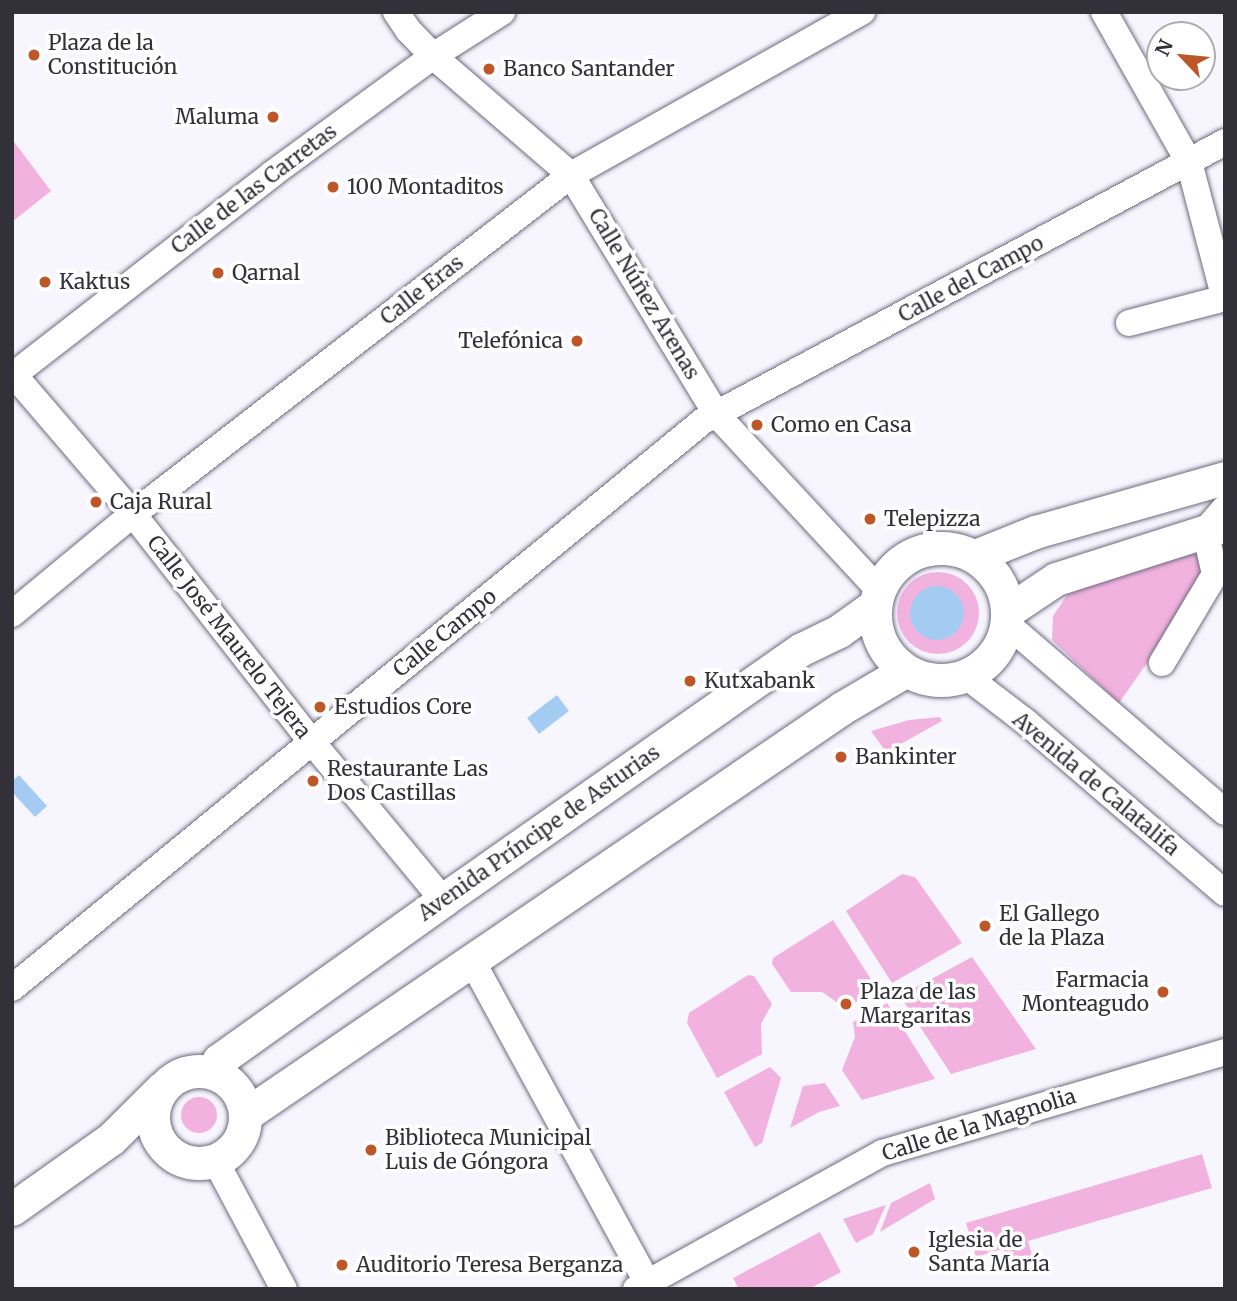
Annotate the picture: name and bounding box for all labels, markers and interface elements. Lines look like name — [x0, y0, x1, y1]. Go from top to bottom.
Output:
north arrow — [1146, 21, 1216, 91]
place label: Plaza de la Constitución — [48, 30, 177, 80]
text: N — [1150, 36, 1178, 60]
marker: Plaza de la Constitución — [26, 47, 42, 63]
place label: Banco Santander — [503, 56, 675, 82]
marker: Banco Santander — [481, 61, 497, 77]
place label: Maluma — [175, 104, 259, 130]
marker: Maluma — [265, 109, 281, 125]
street label: Calle de las Carretas — [166, 119, 342, 259]
place label: 100 Montaditos — [347, 174, 504, 200]
marker: 100 Montaditos — [325, 179, 341, 195]
street label: Calle Núñez Arenas — [583, 204, 705, 384]
street label: Calle del Campo — [894, 230, 1048, 328]
street label: Calle Eras — [375, 250, 469, 330]
place label: Qarnal — [232, 260, 300, 286]
marker: Qarnal — [210, 265, 226, 281]
place label: Kaktus — [59, 269, 130, 295]
marker: Kaktus — [37, 274, 53, 290]
place label: Telefónica — [458, 328, 563, 354]
marker: Telefónica — [569, 333, 585, 349]
place label: Como en Casa — [771, 412, 912, 438]
marker: Como en Casa — [749, 417, 765, 433]
place label: Caja Rural — [110, 489, 212, 515]
marker: Caja Rural — [88, 494, 104, 510]
place label: Telepizza — [884, 506, 981, 532]
marker: Telepizza — [862, 511, 878, 527]
street label: Calle José Maurelo Tejera — [142, 530, 316, 744]
street label: Calle Campo — [388, 584, 502, 682]
place label: Kutxabank — [704, 668, 815, 694]
marker: Kutxabank — [682, 673, 698, 689]
place label: Estudios Core — [334, 694, 472, 720]
marker: Estudios Core — [312, 699, 328, 715]
street label: Avenida de Calatalifa — [1008, 707, 1184, 861]
street label: Avenida Príncipe de Asturias — [413, 740, 665, 926]
place label: Bankinter — [855, 744, 957, 770]
marker: Bankinter — [833, 749, 849, 765]
place label: Restaurante Las Dos Castillas — [327, 756, 488, 806]
marker: Restaurante Las Dos Castillas — [305, 773, 321, 789]
place label: El Gallego de la Plaza — [999, 901, 1105, 951]
marker: El Gallego de la Plaza — [977, 918, 993, 934]
place label: Farmacia Monteagudo — [1022, 967, 1149, 1017]
place label: Plaza de las Margaritas — [860, 979, 976, 1029]
marker: Farmacia Monteagudo — [1155, 984, 1171, 1000]
marker: Plaza de las Margaritas — [838, 996, 854, 1012]
street label: Calle de la Magnolia — [879, 1084, 1079, 1166]
place label: Biblioteca Municipal Luis de Góngora — [385, 1125, 591, 1175]
marker: Biblioteca Municipal Luis de Góngora — [363, 1142, 379, 1158]
place label: Iglesia de Santa María — [928, 1227, 1050, 1277]
marker: Iglesia de Santa María — [906, 1244, 922, 1260]
place label: Auditorio Teresa Berganza — [356, 1252, 623, 1278]
marker: Auditorio Teresa Berganza — [334, 1257, 350, 1273]

